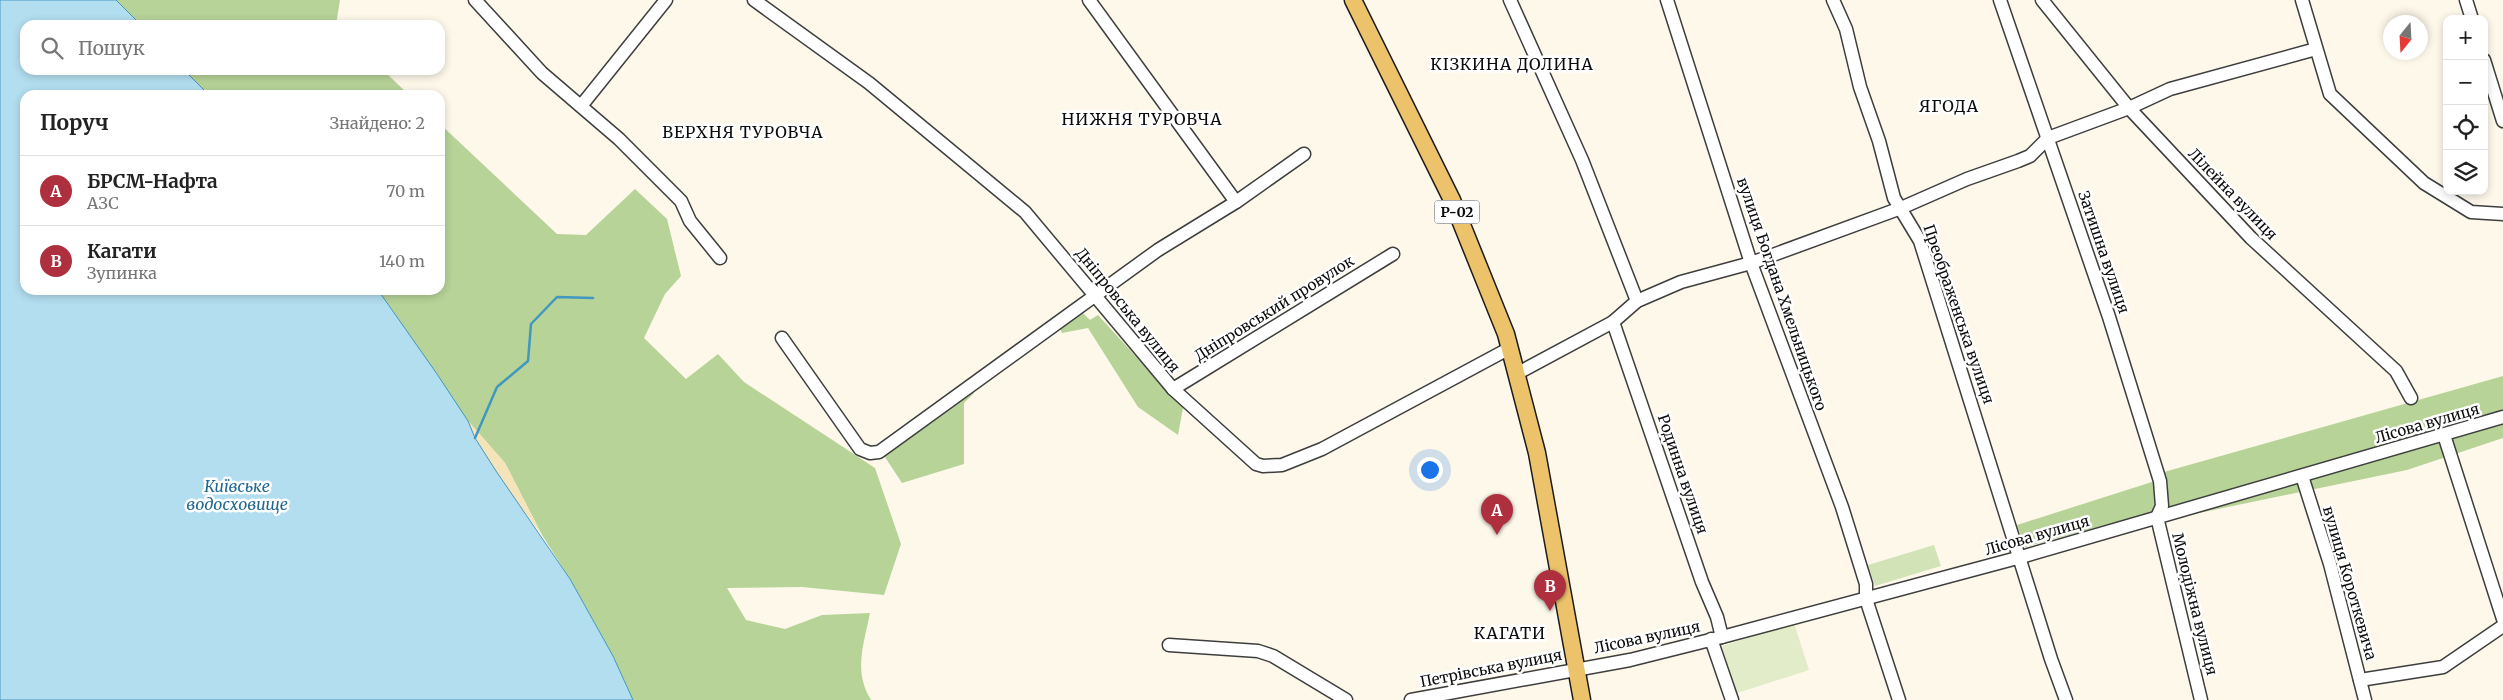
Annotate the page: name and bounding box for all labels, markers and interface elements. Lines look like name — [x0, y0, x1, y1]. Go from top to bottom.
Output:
north arrow — [2383, 15, 2428, 60]
map controls — [2443, 15, 2488, 195]
button: + — [2443, 15, 2488, 60]
search box — [20, 20, 445, 75]
icon: search — [38, 34, 66, 62]
text: Пошук — [78, 36, 145, 60]
district label: КІЗКИНА ДОЛИНА — [1430, 54, 1594, 74]
button: − — [2443, 60, 2488, 105]
district label: ЯГОДА — [1919, 96, 1979, 116]
button: locate — [2443, 105, 2488, 150]
text: Поруч — [40, 109, 109, 136]
district label: НИЖНЯ ТУРОВЧА — [1062, 109, 1222, 129]
text: Знайдено: 2 — [330, 113, 425, 133]
district label: ВЕРХНЯ ТУРОВЧА — [662, 122, 824, 142]
street label: Лілейна вулиця — [2184, 144, 2282, 244]
button: layers — [2443, 150, 2488, 195]
text: БРСМ-Нафта — [87, 169, 218, 193]
street label: вулиця Богдана Хмельницького — [1733, 175, 1831, 413]
text: A — [50, 181, 62, 201]
text: 70 m — [386, 181, 425, 201]
street label: Затишна вулиця — [2074, 188, 2134, 316]
text: АЗС — [87, 193, 119, 213]
road number: Р-02 — [1434, 200, 1480, 223]
street label: Преображенська вулиця — [1919, 222, 1999, 406]
text: Кагати — [87, 239, 157, 263]
street label: Дніпровська вулиця — [1072, 244, 1184, 376]
text: B — [50, 251, 62, 271]
text: 140 m — [379, 251, 425, 271]
street label: Дніпровський провулок — [1191, 251, 1358, 365]
text: Зупинка — [87, 263, 157, 283]
street label: Лісова вулиця — [2372, 399, 2482, 447]
street label: Родинна вулиця — [1654, 412, 1712, 536]
your location — [1417, 457, 1443, 483]
water label: Київське водосховище — [186, 476, 288, 514]
pin: A — [1481, 494, 1513, 535]
street label: вулиця Короткевича — [2319, 504, 2381, 662]
street label: Лісова вулиця — [1982, 511, 2092, 559]
street label: Молодіжна вулиця — [2168, 531, 2222, 677]
pin: B — [1534, 570, 1566, 611]
street label: Лісова вулиця — [1592, 616, 1702, 658]
district label: КАГАТИ — [1474, 623, 1546, 643]
street label: Петрівська вулиця — [1418, 645, 1564, 691]

